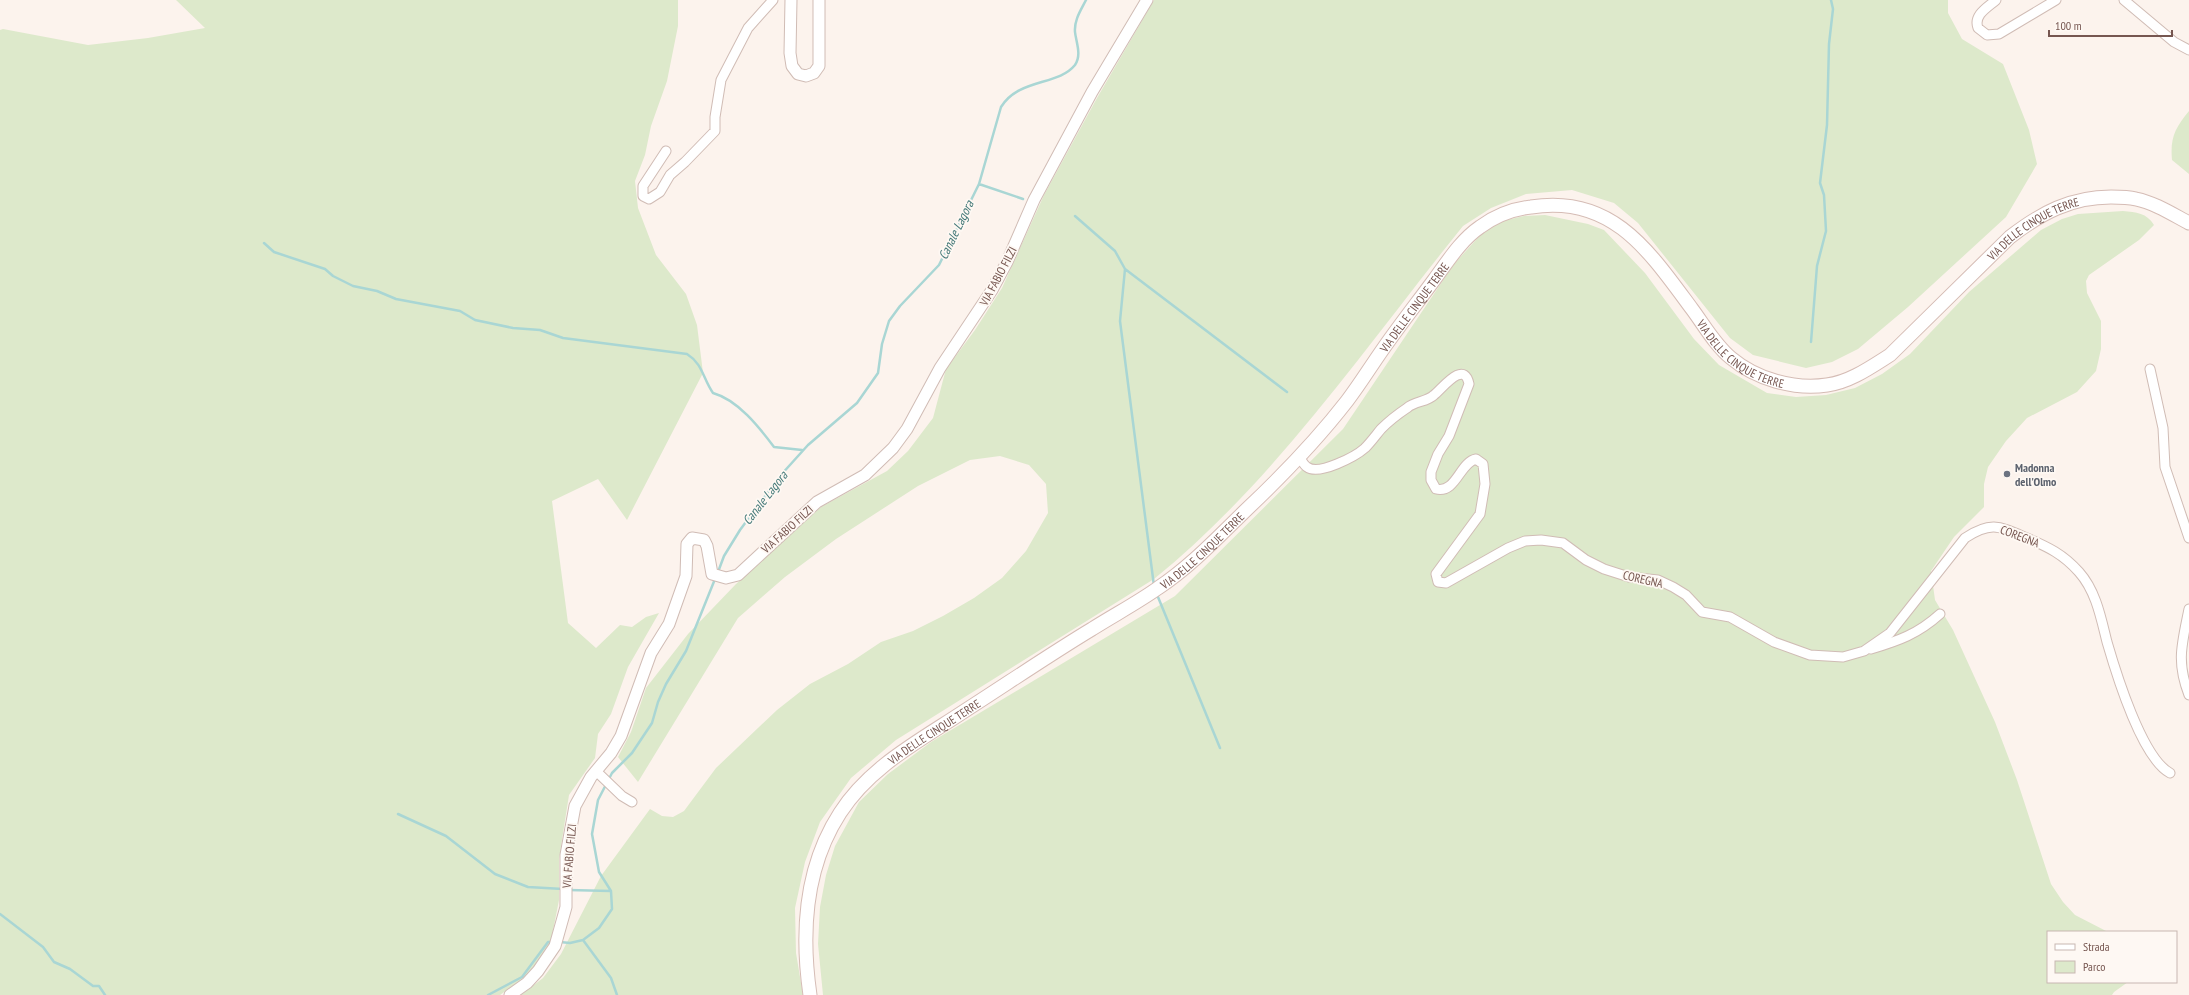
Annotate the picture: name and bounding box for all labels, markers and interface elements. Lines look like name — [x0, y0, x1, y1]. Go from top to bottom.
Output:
scale bar — [2049, 12, 2172, 38]
text: 100 m — [2055, 18, 2082, 33]
street label: VIA DELLE CINQUE TERRE — [1983, 194, 2080, 264]
water label: Canale Lagora — [934, 197, 978, 262]
street label: VIA FABIO FILZI — [976, 244, 1020, 309]
street label: VIA DELLE CINQUE TERRE — [1375, 259, 1452, 355]
street label: VIA DELLE CINQUE TERRE — [1694, 316, 1786, 391]
place label: Madonna dell'Olmo — [2015, 460, 2057, 489]
water label: Canale Lagora — [739, 467, 792, 528]
marker: Madonna dell'Olmo — [2002, 469, 2012, 479]
street label: VIA FABIO FILZI — [757, 502, 816, 557]
street label: VIA DELLE CINQUE TERRE — [1156, 509, 1247, 592]
street label: COREGNA — [1998, 522, 2042, 550]
street label: COREGNA — [1621, 567, 1665, 591]
street label: VIA DELLE CINQUE TERRE — [884, 695, 983, 768]
street label: VIA FABIO FILZI — [559, 823, 579, 890]
legend — [2047, 931, 2177, 983]
text: Strada — [2083, 939, 2110, 954]
text: Parco — [2083, 959, 2105, 974]

